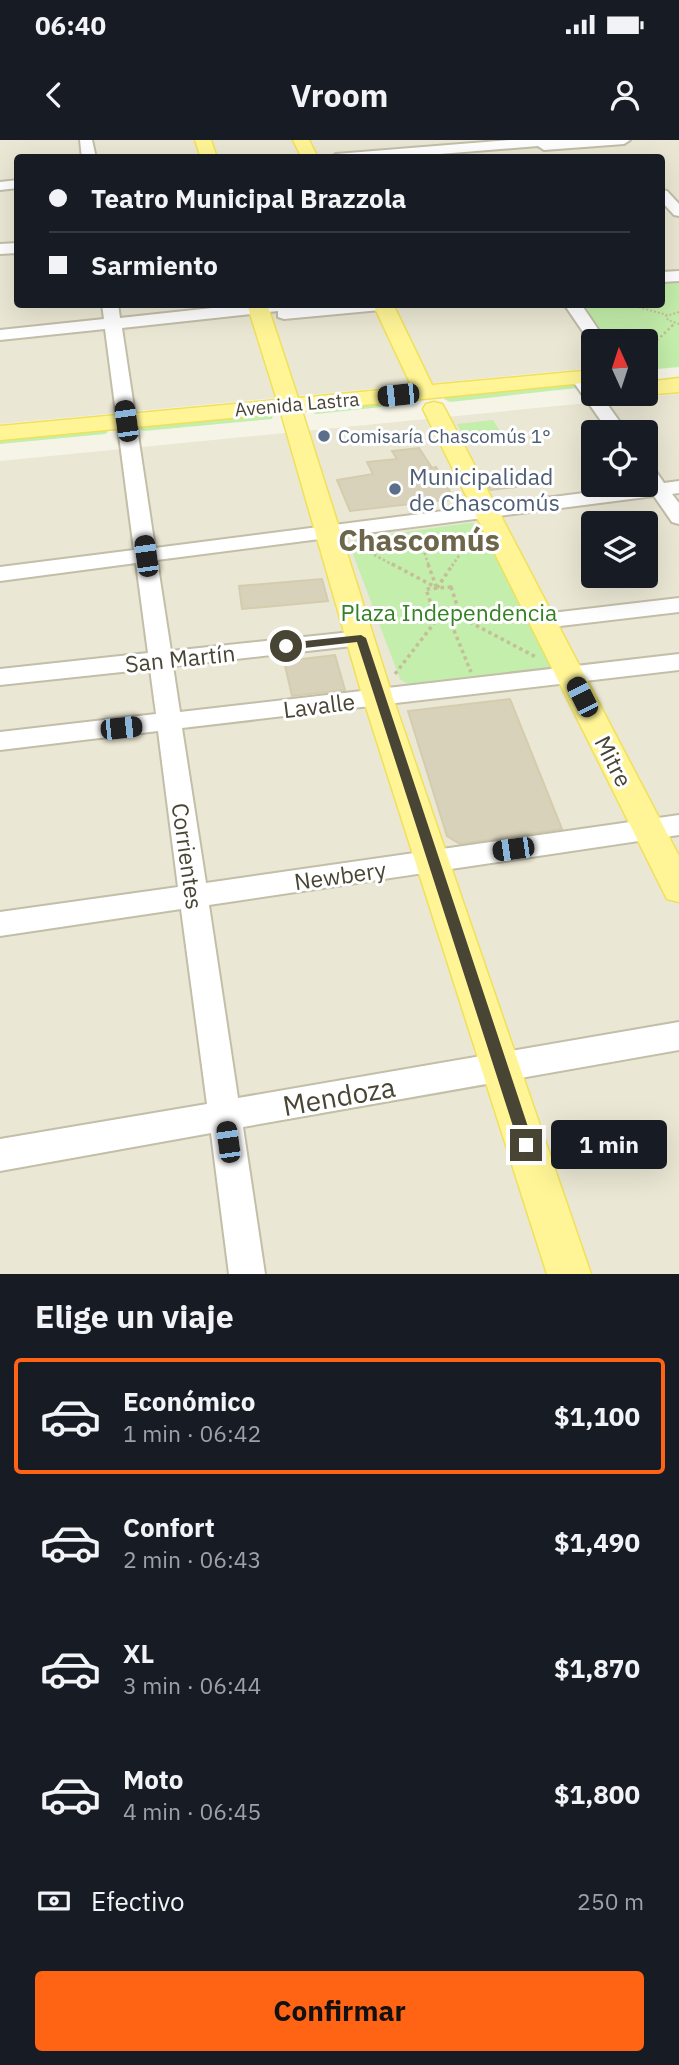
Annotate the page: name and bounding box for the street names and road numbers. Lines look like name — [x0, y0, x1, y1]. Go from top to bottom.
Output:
street label: Avenida Lastra — [234, 387, 360, 421]
street label: San Martín — [123, 637, 237, 679]
street label: Lavalle — [281, 686, 357, 724]
street label: Mitre — [589, 730, 639, 792]
street label: Corrientes — [166, 801, 210, 911]
street label: Newbery — [292, 854, 388, 896]
street label: Mendoza — [280, 1068, 398, 1124]

